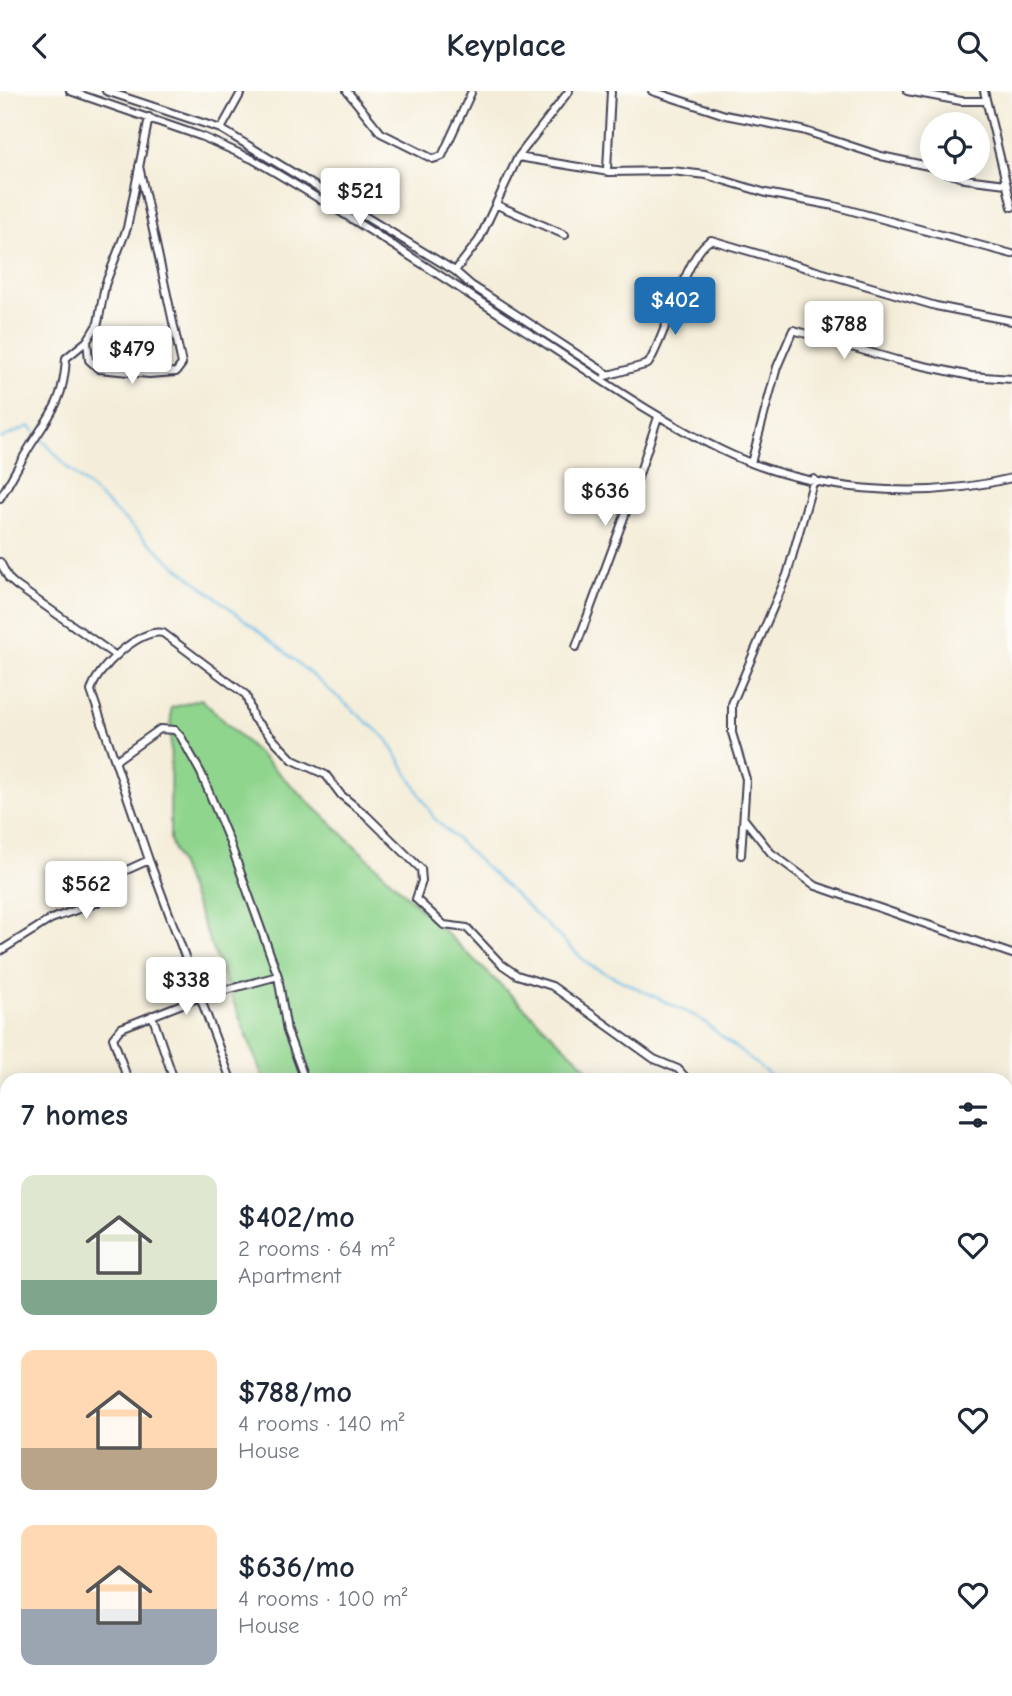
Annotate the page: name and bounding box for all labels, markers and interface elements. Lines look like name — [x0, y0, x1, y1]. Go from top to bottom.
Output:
icon: back — [21, 27, 59, 65]
text: Keyplace — [446, 27, 566, 64]
icon: search — [953, 27, 991, 65]
map controls — [920, 112, 990, 182]
button: locate — [920, 112, 990, 182]
pin: $521 — [319, 169, 401, 228]
text: $521 — [337, 177, 383, 204]
pin: $402 — [634, 278, 716, 337]
text: $402 — [650, 286, 700, 313]
pin: $788 — [803, 301, 885, 361]
text: $788 — [820, 310, 868, 337]
pin: $479 — [91, 327, 173, 386]
text: $479 — [109, 335, 155, 362]
pin: $636 — [564, 469, 646, 528]
text: $636 — [580, 477, 630, 504]
pin: $562 — [45, 861, 127, 921]
text: $562 — [61, 870, 111, 897]
pin: $338 — [145, 957, 227, 1017]
text: $338 — [162, 966, 210, 993]
icon: filters — [954, 1096, 992, 1134]
text: 7 homes — [21, 1098, 128, 1133]
text: $402/mo — [238, 1200, 355, 1235]
icon: home — [77, 1203, 161, 1287]
icon: heart — [954, 1226, 992, 1264]
text: 2 rooms · 64 m² — [238, 1235, 395, 1262]
text: Apartment — [238, 1262, 341, 1289]
text: $788/mo — [238, 1375, 352, 1410]
icon: home — [77, 1378, 161, 1462]
icon: heart — [954, 1401, 992, 1439]
text: 4 rooms · 140 m² — [238, 1410, 405, 1437]
text: House — [238, 1437, 300, 1464]
text: $636/mo — [238, 1550, 355, 1585]
icon: home — [77, 1553, 161, 1637]
icon: heart — [954, 1576, 992, 1614]
text: 4 rooms · 100 m² — [238, 1585, 407, 1612]
text: House — [238, 1612, 300, 1639]

